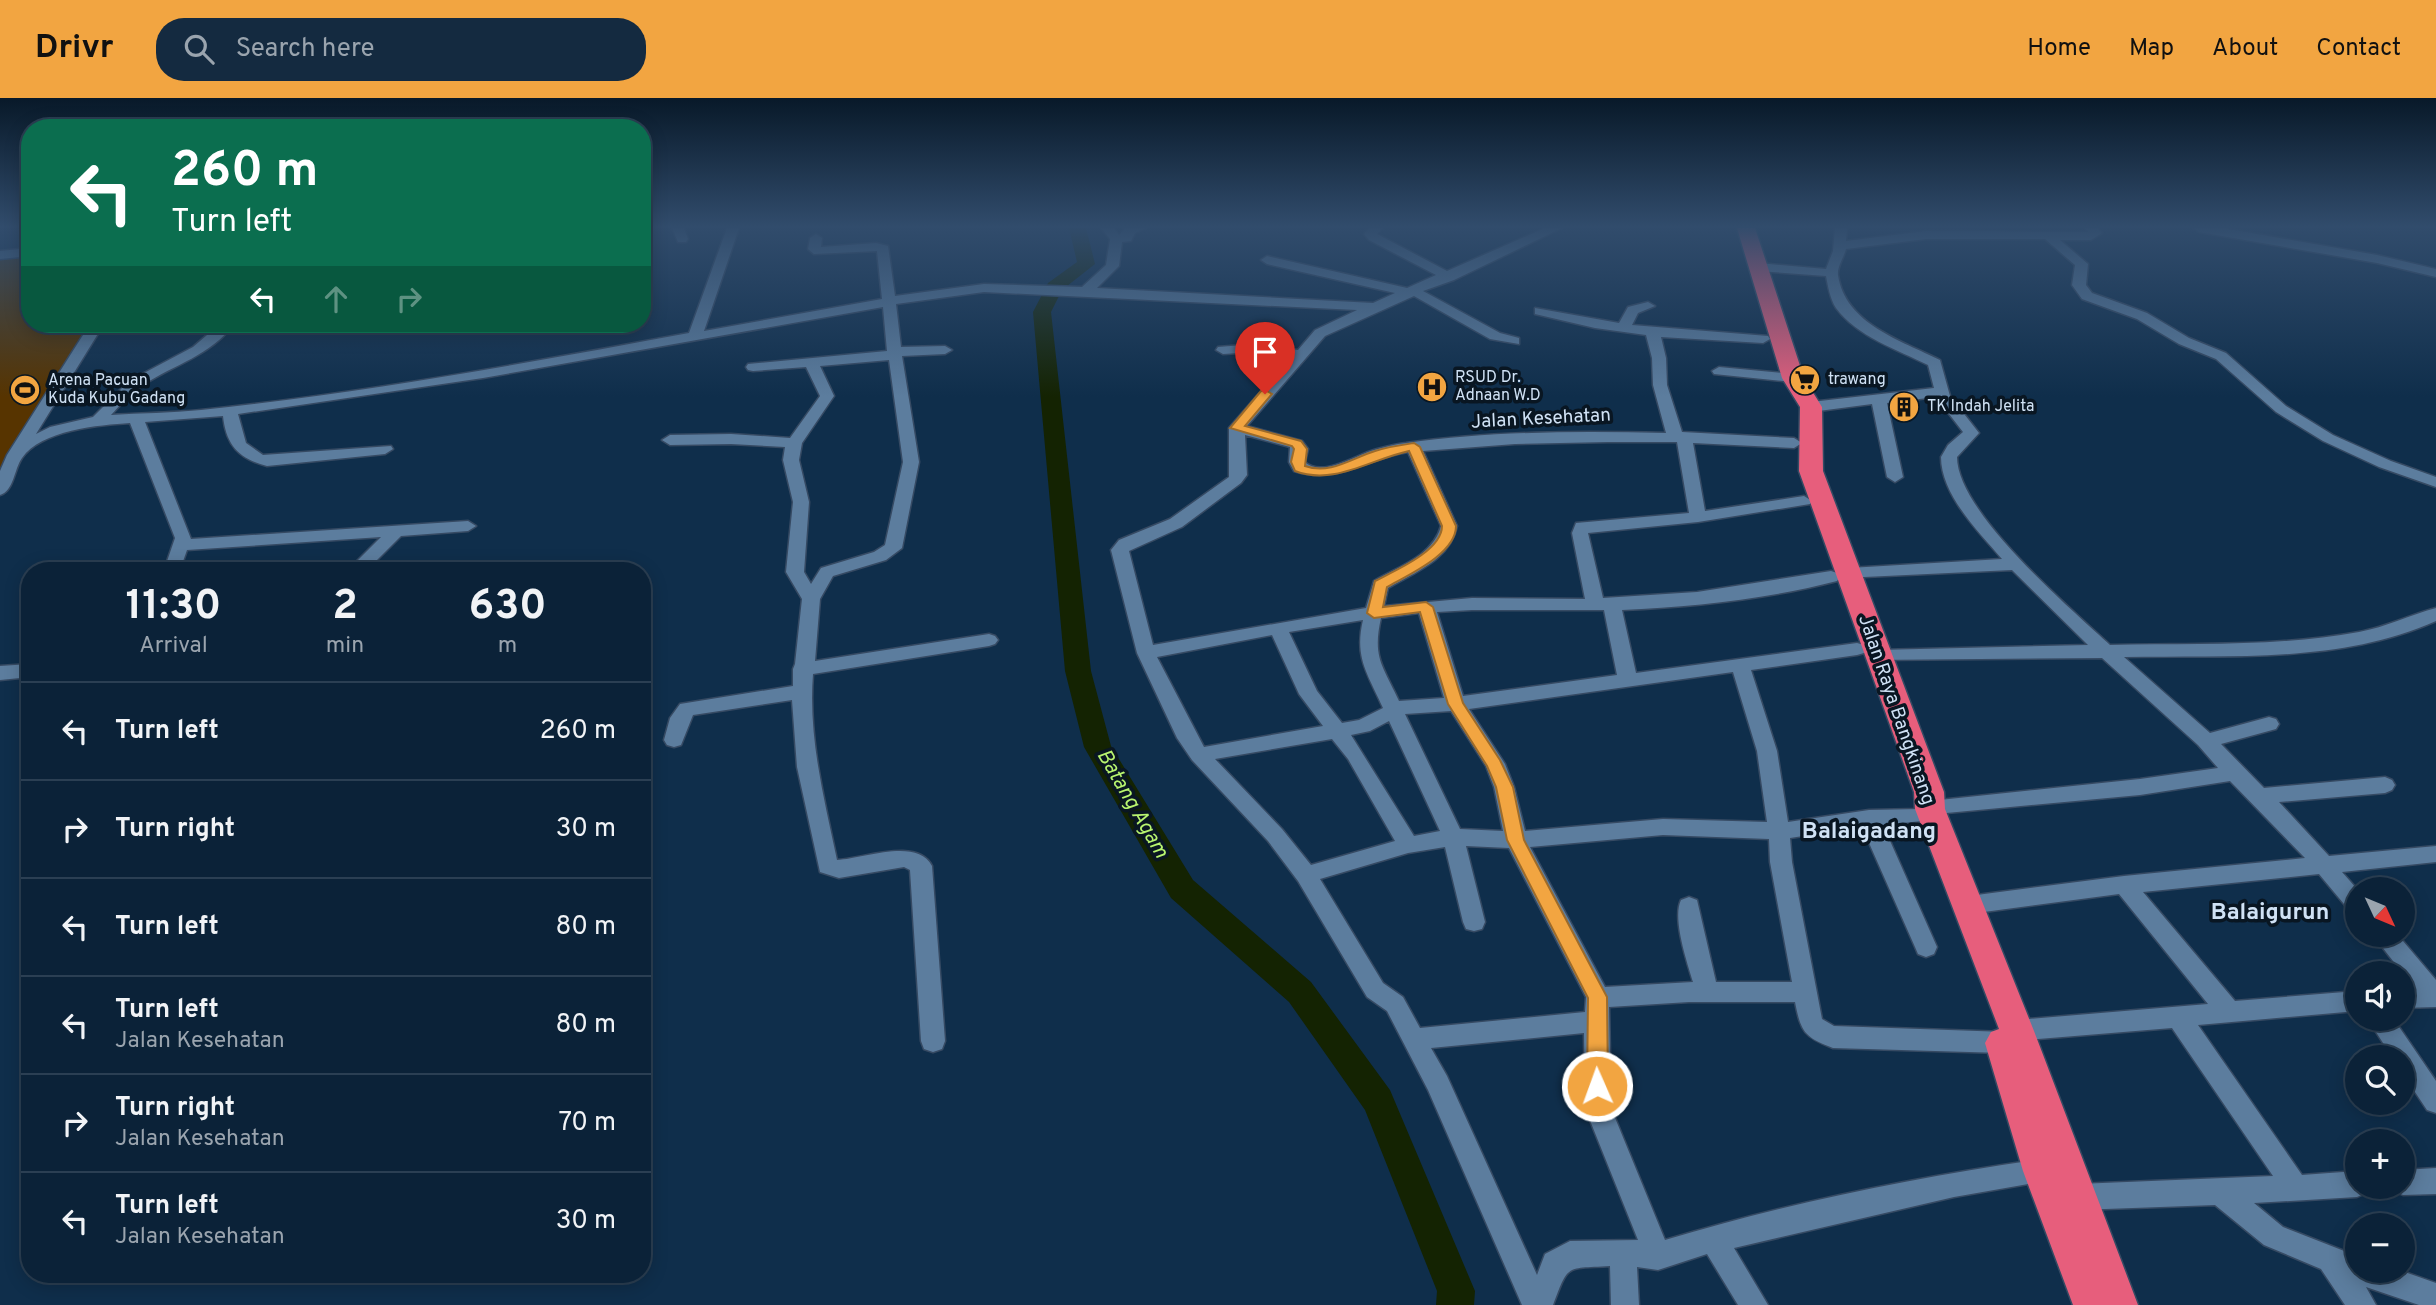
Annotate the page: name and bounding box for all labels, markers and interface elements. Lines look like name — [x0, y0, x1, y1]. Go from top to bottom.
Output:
search box — [156, 18, 646, 81]
text: Drivr — [35, 28, 114, 70]
icon: search — [180, 30, 218, 68]
text: Search here — [236, 33, 375, 66]
text: Home — [2027, 34, 2091, 64]
text: Map — [2129, 34, 2174, 64]
text: About — [2212, 34, 2278, 64]
text: Contact — [2316, 34, 2401, 64]
text: 260 m — [171, 142, 318, 204]
icon: left — [56, 147, 147, 238]
text: Turn left — [171, 203, 292, 243]
icon: left — [244, 280, 282, 318]
icon: ahead — [317, 280, 355, 318]
icon: right — [390, 280, 428, 318]
pin — [1235, 322, 1295, 394]
icon: arrive — [1246, 333, 1284, 371]
supermarket icon: trawang — [1788, 363, 1822, 397]
place label: RSUD Dr. Adnaan W.D — [1455, 368, 1541, 406]
hospital icon: RSUD Dr. Adnaan W.D — [1415, 370, 1449, 404]
place label: trawang — [1828, 370, 1886, 390]
place label: Arena Pacuan Kuda Kubu Gadang — [48, 371, 185, 409]
sports icon: Arena Pacuan Kuda Kubu Gadang — [8, 373, 42, 407]
building icon: TK Indah Jelita — [1887, 390, 1921, 424]
place label: TK Indah Jelita — [1927, 397, 2034, 417]
street label: Jalan Kesehatan — [1470, 403, 1612, 435]
text: 11:30 — [125, 581, 221, 634]
text: 2 — [332, 581, 358, 634]
text: 630 — [469, 581, 547, 634]
street label: Jalan Raya Bangkinang — [1852, 612, 1940, 808]
text: Arrival — [139, 632, 208, 661]
text: min — [326, 632, 364, 661]
text: m — [498, 632, 517, 661]
icon: left — [56, 712, 94, 750]
text: Turn left — [115, 715, 219, 748]
text: 260 m — [540, 715, 616, 748]
water label: Batang Agam — [1090, 745, 1175, 864]
icon: right — [56, 810, 94, 848]
text: Turn right — [115, 813, 235, 846]
text: 30 m — [556, 813, 616, 846]
district label: Balaigadang — [1802, 818, 1936, 847]
north arrow — [2345, 877, 2415, 947]
map controls — [2345, 877, 2415, 1283]
district label: Balaigurun — [2211, 899, 2329, 928]
icon: left — [56, 908, 94, 946]
text: Turn left — [115, 911, 219, 944]
text: 80 m — [556, 911, 616, 944]
button: sound — [2345, 961, 2415, 1031]
text: Turn left — [115, 994, 219, 1027]
icon: left — [56, 1006, 94, 1044]
text: 80 m — [556, 1009, 616, 1042]
text: Jalan Kesehatan — [115, 1027, 285, 1056]
button: search — [2345, 1045, 2415, 1115]
position arrow — [1560, 1049, 1634, 1123]
text: Turn right — [115, 1092, 235, 1125]
icon: right — [56, 1104, 94, 1142]
text: 70 m — [558, 1107, 616, 1140]
text: Jalan Kesehatan — [115, 1125, 285, 1154]
button: + — [2345, 1129, 2415, 1199]
text: Turn left — [115, 1190, 219, 1223]
icon: left — [56, 1202, 94, 1240]
text: 30 m — [556, 1205, 616, 1238]
button: − — [2345, 1213, 2415, 1283]
text: Jalan Kesehatan — [115, 1223, 285, 1252]

